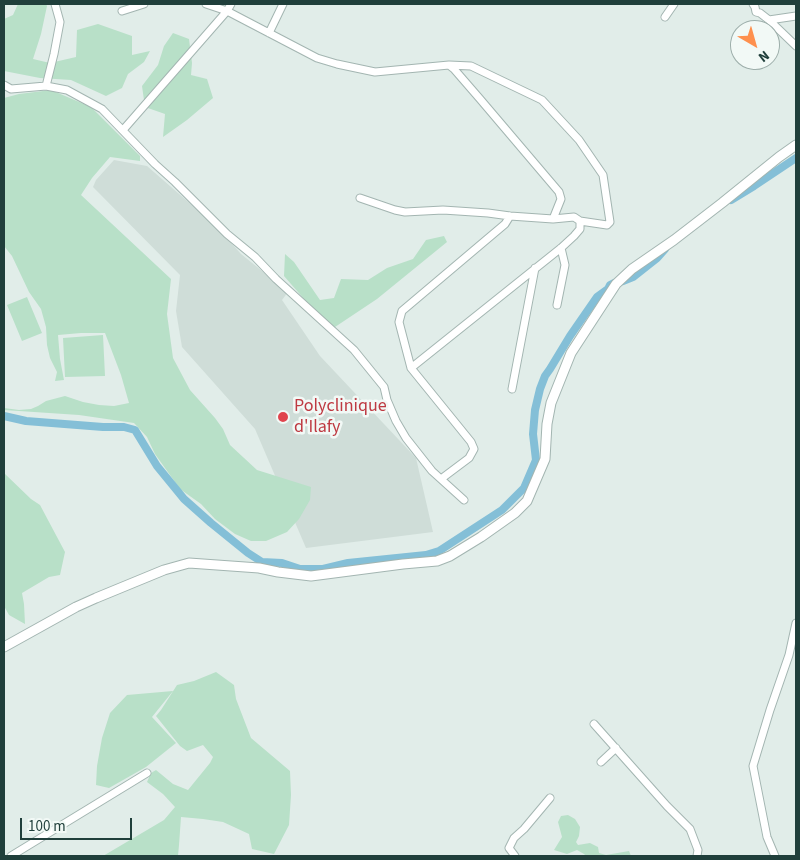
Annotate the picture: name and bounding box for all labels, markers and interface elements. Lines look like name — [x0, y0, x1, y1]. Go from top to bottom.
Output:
north arrow — [730, 20, 780, 70]
text: N — [754, 45, 773, 67]
place label: Polyclinique d'Ilafy — [294, 396, 387, 438]
marker: Polyclinique d'Ilafy — [276, 410, 290, 424]
scale bar — [22, 808, 135, 840]
text: 100 m — [28, 816, 66, 837]

